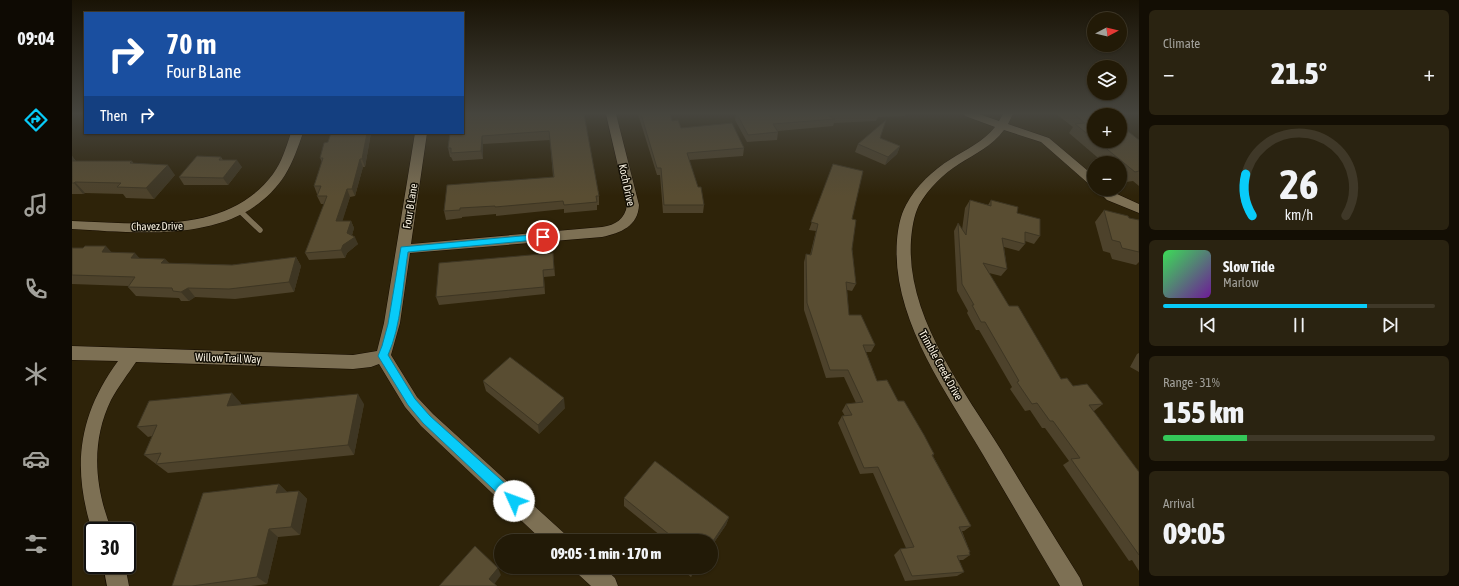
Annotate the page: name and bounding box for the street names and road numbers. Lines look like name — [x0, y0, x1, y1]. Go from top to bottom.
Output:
street label: Koch Drive — [617, 163, 637, 207]
street label: Four B Lane — [400, 182, 420, 230]
street label: Chavez Drive — [131, 220, 183, 232]
street label: Trimble Creek Drive — [917, 328, 965, 402]
street label: Willow Trail Way — [195, 351, 262, 365]

